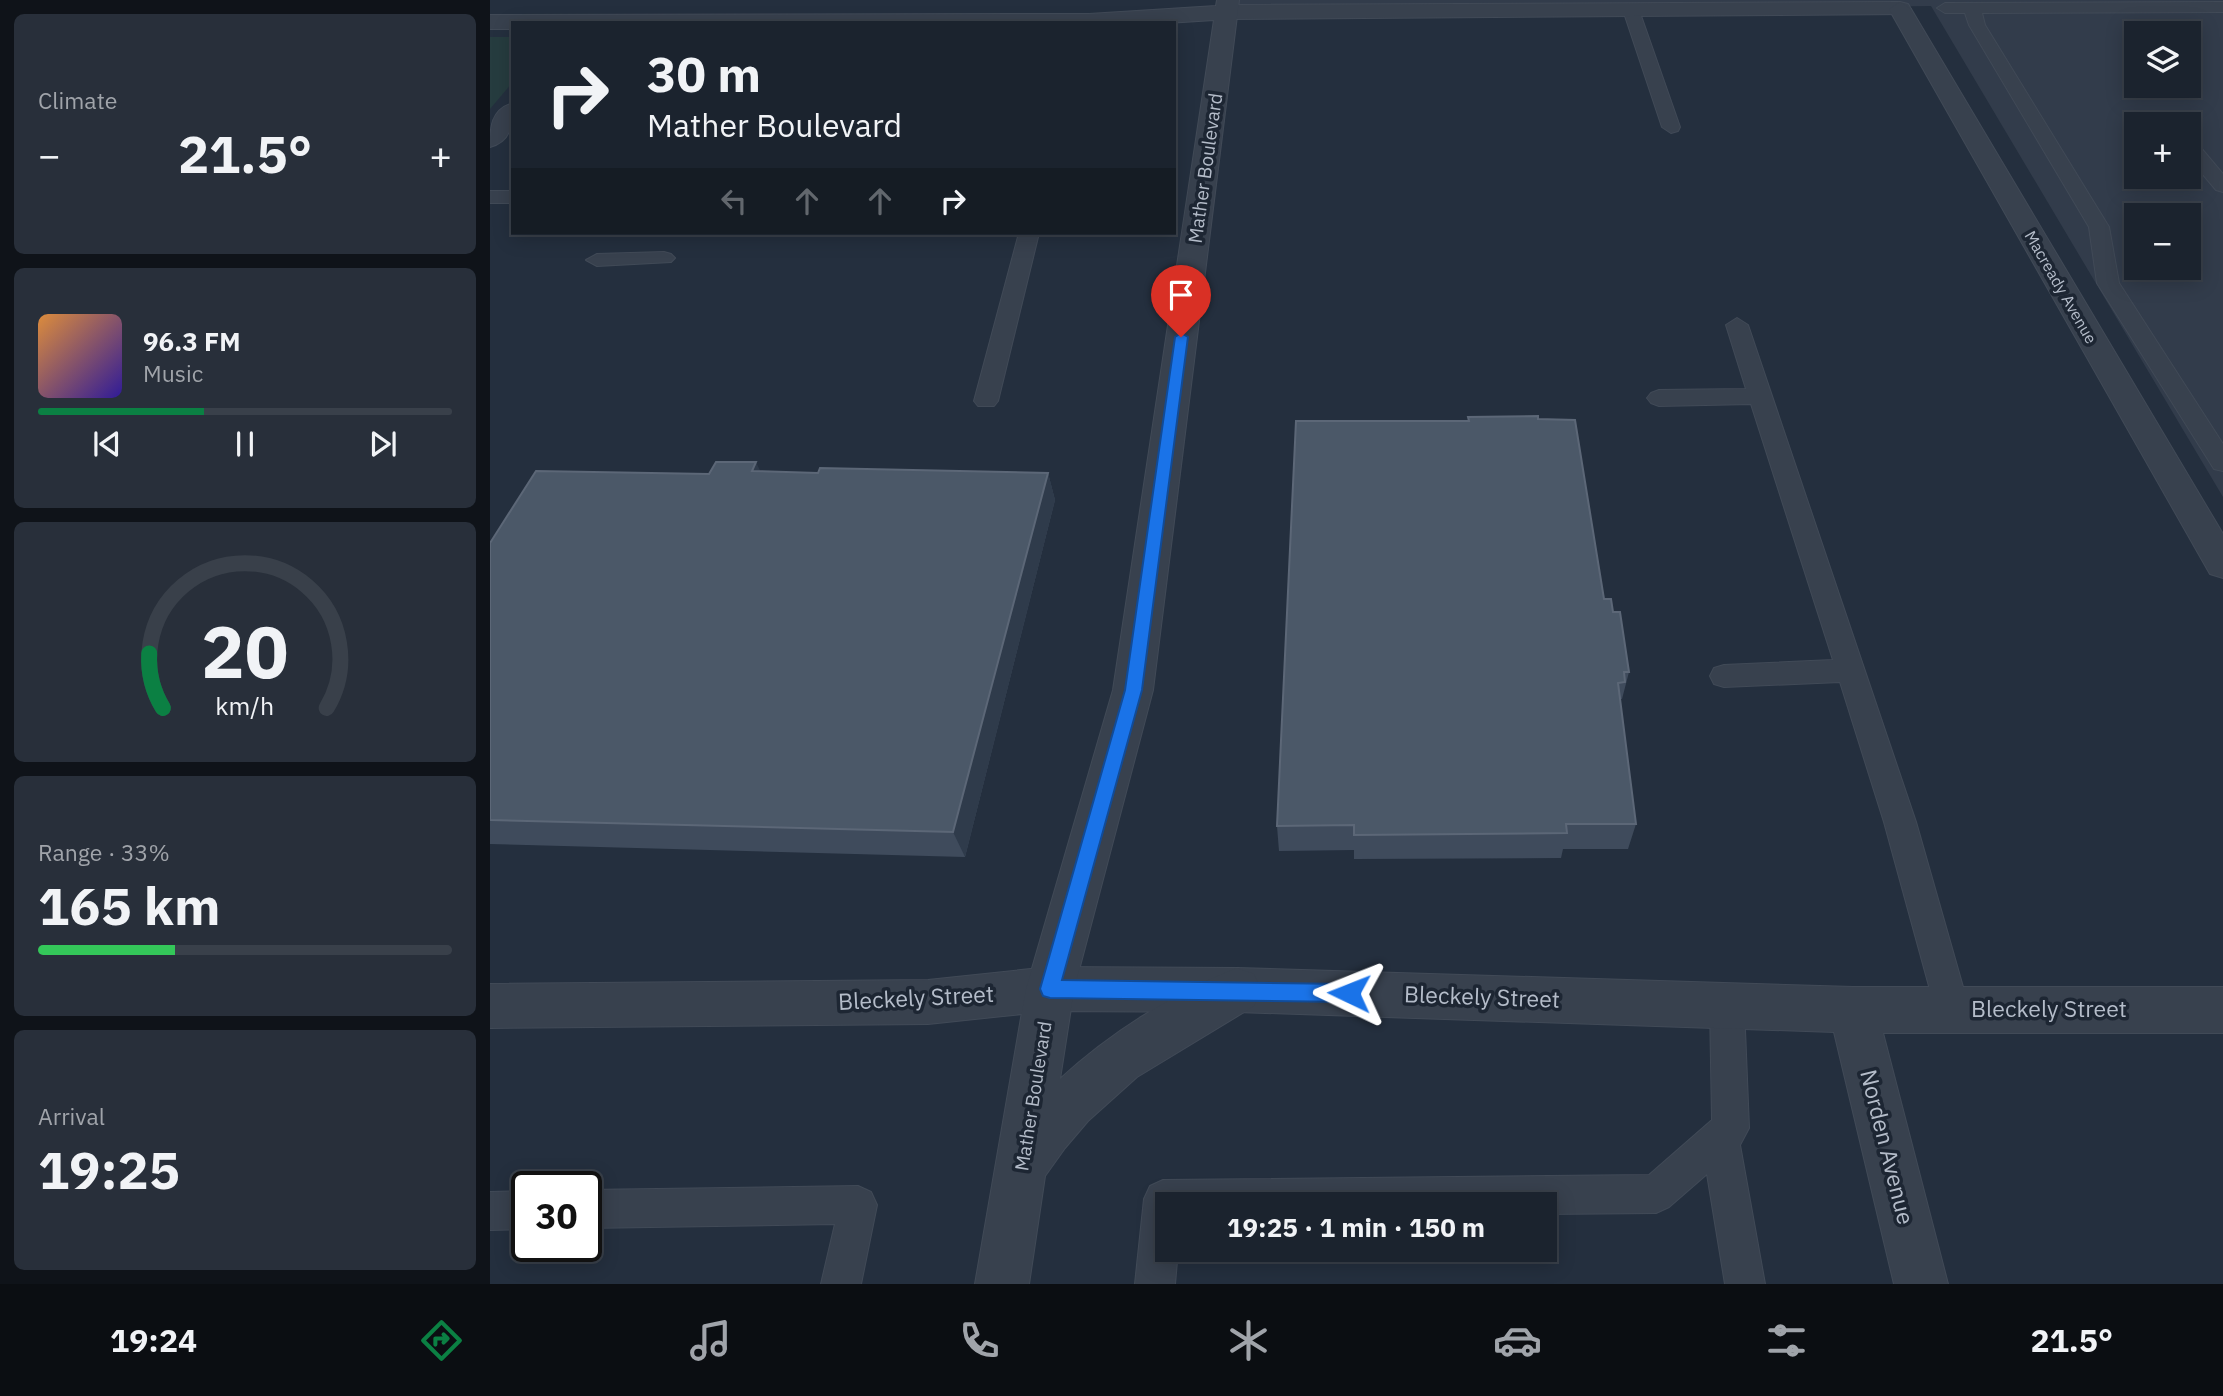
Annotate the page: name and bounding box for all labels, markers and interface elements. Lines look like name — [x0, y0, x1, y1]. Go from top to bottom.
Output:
map controls — [2124, 21, 2201, 280]
button: layers — [2124, 21, 2201, 98]
text: 30 m — [647, 42, 761, 105]
icon: right — [532, 49, 623, 140]
text: Climate — [38, 85, 117, 115]
street label: Mather Boulevard — [1183, 91, 1227, 245]
text: Mather Boulevard — [647, 104, 902, 146]
button: + — [2124, 112, 2201, 189]
text: 21.5° — [178, 120, 312, 187]
text: − — [38, 130, 61, 179]
text: + — [429, 130, 452, 179]
icon: left — [715, 182, 753, 220]
icon: ahead — [788, 182, 826, 220]
icon: ahead — [861, 182, 899, 220]
icon: right — [934, 182, 972, 220]
button: − — [2124, 203, 2201, 280]
street label: Macready Avenue — [2021, 227, 2102, 347]
pin — [1151, 265, 1211, 337]
icon: arrive — [1162, 276, 1200, 314]
text: 96.3 FM — [143, 324, 241, 358]
text: Music — [143, 358, 203, 388]
icon: previous — [88, 425, 126, 463]
icon: pause — [226, 425, 264, 463]
icon: next — [364, 425, 402, 463]
text: 20 — [201, 603, 289, 698]
text: km/h — [216, 689, 274, 722]
text: Range · 33% — [38, 837, 170, 867]
text: 165 km — [38, 872, 220, 939]
position arrow — [1312, 956, 1386, 1030]
street label: Bleckely Street — [837, 978, 995, 1016]
street label: Bleckely Street — [1404, 978, 1560, 1014]
street label: Bleckely Street — [1971, 993, 2127, 1023]
street label: Mather Boulevard — [1009, 1019, 1057, 1173]
street label: Norden Avenue — [1854, 1066, 1922, 1227]
text: Arrival — [38, 1101, 105, 1131]
text: 19:25 — [38, 1136, 180, 1203]
speed limit sign: 30 — [511, 1171, 602, 1262]
text: 19:25 · 1 min · 150 m — [1227, 1210, 1485, 1244]
icon: directions — [417, 1316, 466, 1365]
icon: music — [686, 1316, 735, 1365]
icon: phone — [955, 1316, 1004, 1365]
icon: climate — [1224, 1316, 1273, 1365]
icon: car — [1493, 1316, 1542, 1365]
icon: filters — [1762, 1316, 1811, 1365]
text: 19:24 — [110, 1319, 197, 1361]
text: 21.5° — [2030, 1319, 2113, 1361]

